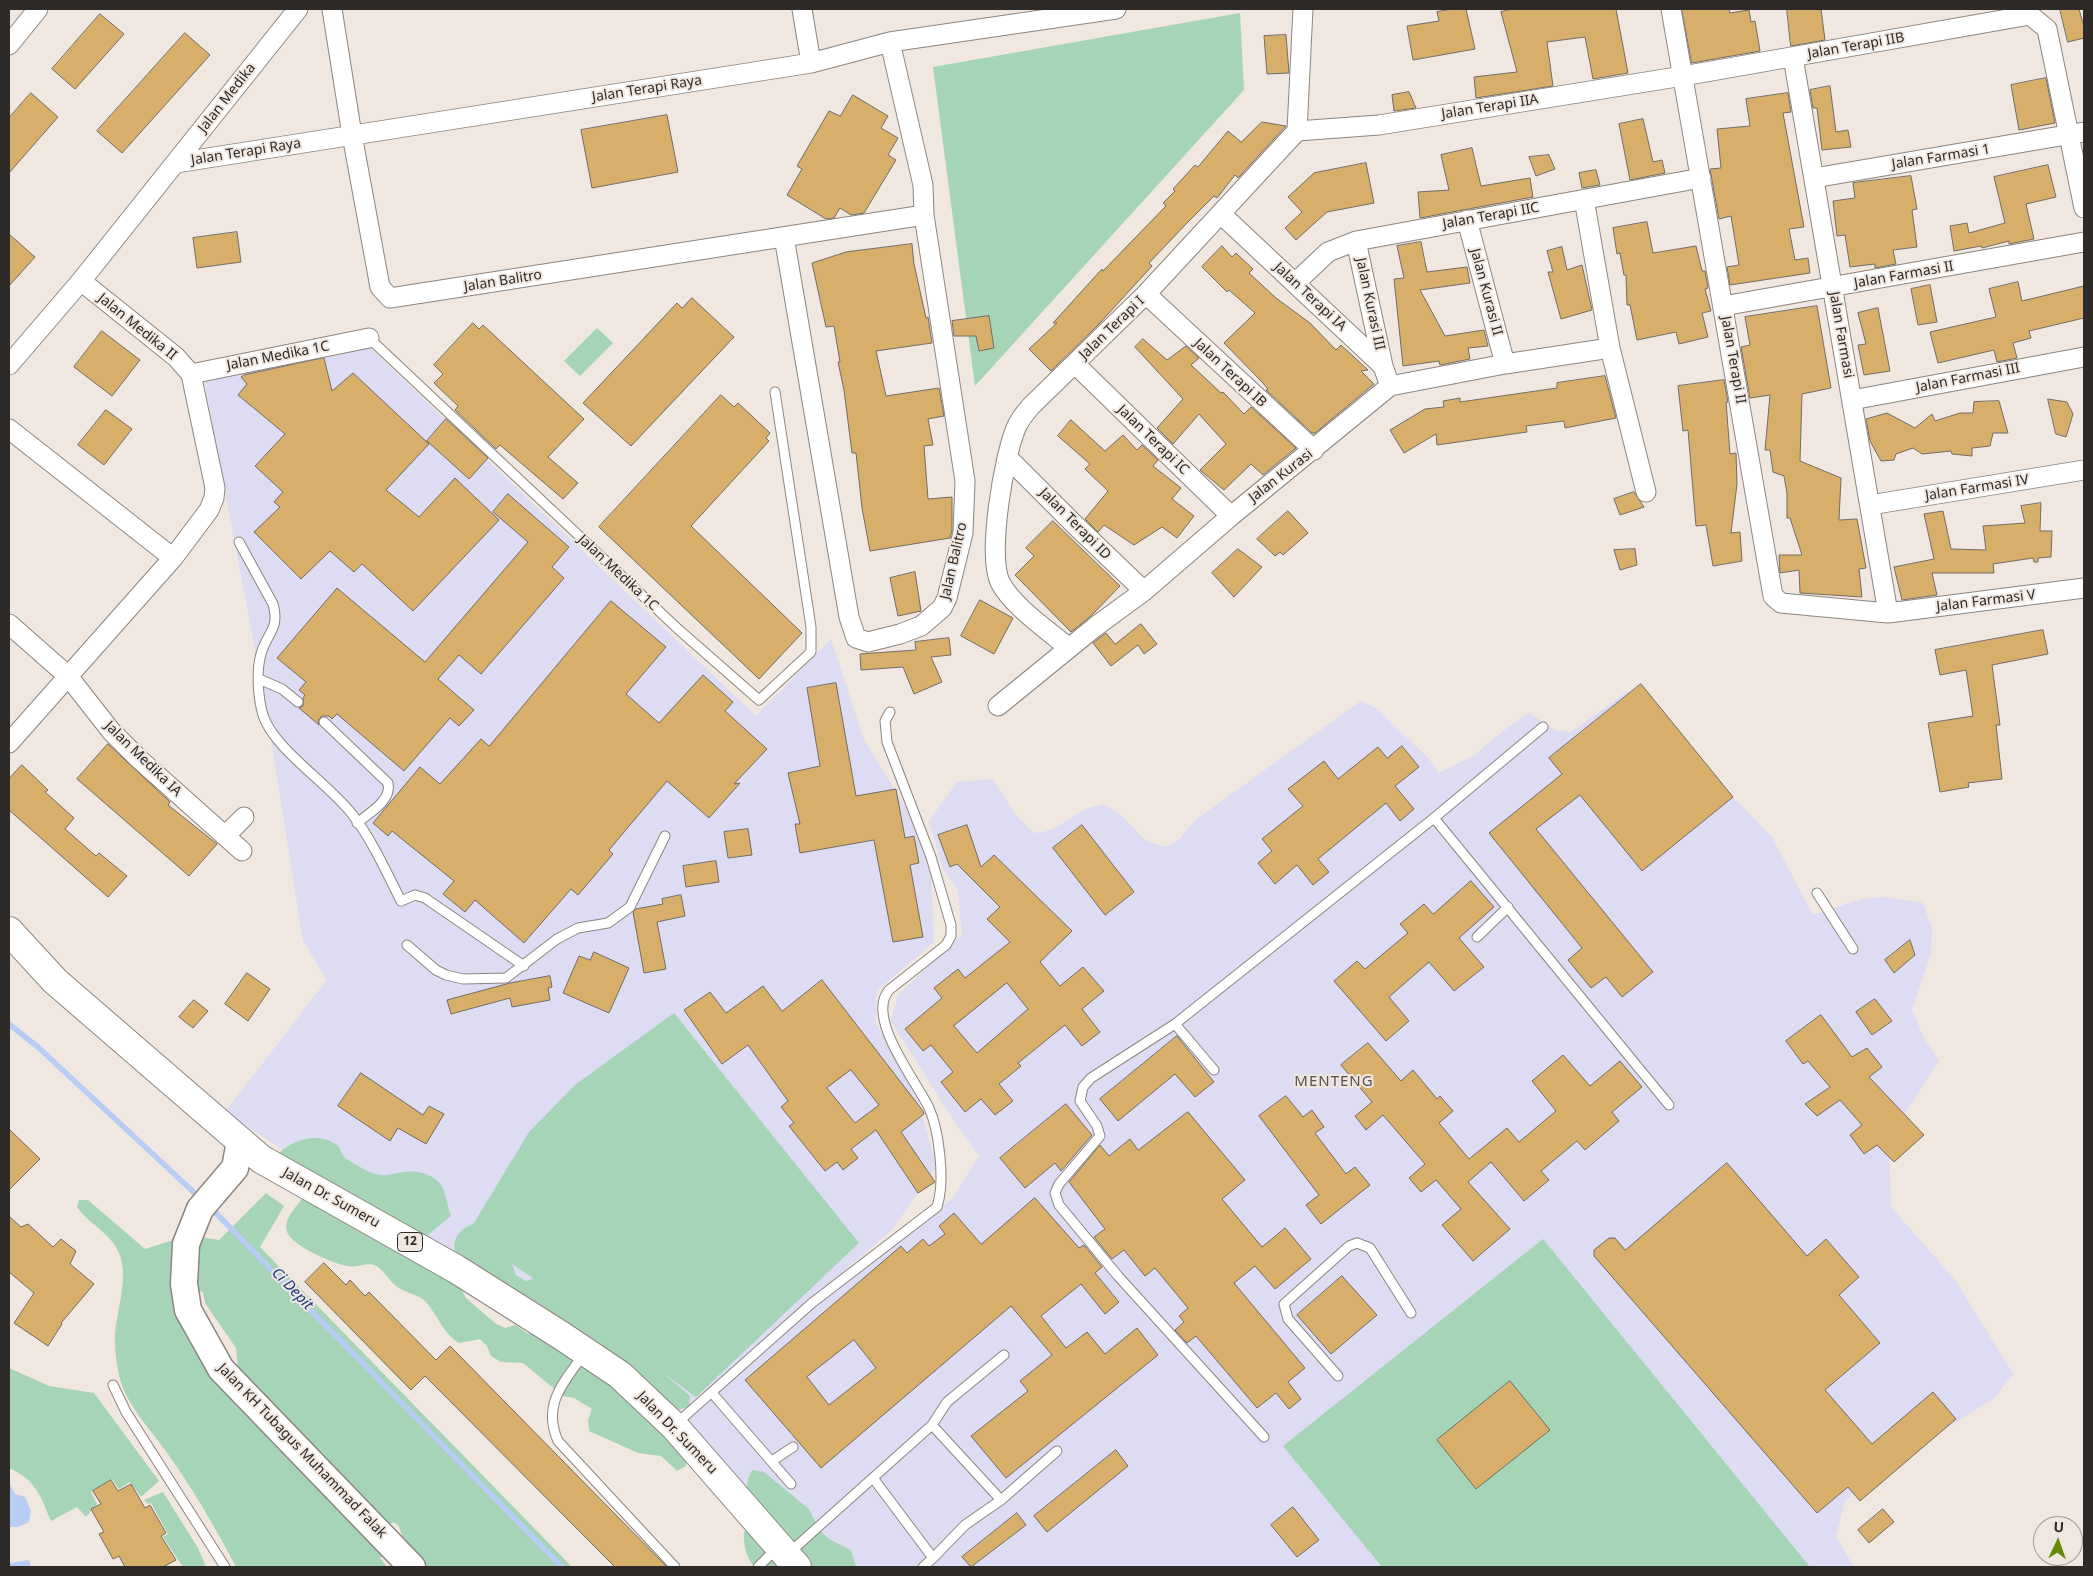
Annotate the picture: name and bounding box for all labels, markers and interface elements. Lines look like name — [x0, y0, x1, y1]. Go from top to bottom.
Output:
street label: Jalan Terapi IIB — [1806, 29, 1906, 63]
street label: Jalan Medika — [195, 60, 259, 136]
street label: Jalan Terapi Raya — [591, 72, 703, 106]
street label: Jalan Terapi IIA — [1440, 91, 1540, 123]
street label: Jalan Terapi Raya — [190, 135, 302, 169]
street label: Jalan Farmasi 1 — [1891, 141, 1991, 173]
street label: Jalan Terapi IIC — [1441, 199, 1541, 233]
street label: Jalan Kurasi II — [1466, 247, 1506, 337]
street label: Jalan Kurasi III — [1352, 256, 1388, 352]
street label: Jalan Farmasi II — [1853, 258, 1955, 292]
street label: Jalan Terapi IA — [1270, 259, 1350, 335]
street label: Jalan Balitro — [463, 267, 543, 295]
street label: Jalan Medika II — [94, 290, 180, 364]
street label: Jalan Farmasi — [1825, 290, 1857, 380]
street label: Jalan Terapi I — [1076, 293, 1148, 363]
street label: Jalan Terapi II — [1717, 315, 1749, 405]
street label: Jalan Terapi IB — [1190, 335, 1270, 411]
street label: Jalan Medika 1C — [225, 338, 331, 374]
street label: Jalan Farmasi III — [1915, 360, 2021, 396]
street label: Jalan Terapi IC — [1114, 402, 1192, 478]
street label: Jalan Kurasi — [1246, 446, 1316, 506]
street label: Jalan Farmasi IV — [1924, 472, 2030, 504]
street label: Jalan Terapi ID — [1036, 485, 1114, 563]
street label: Jalan Balitro — [937, 521, 971, 601]
street label: Jalan Medika 1C — [574, 531, 662, 615]
street label: Jalan Farmasi V — [1936, 587, 2036, 615]
street label: Jalan Medika IA — [101, 718, 185, 800]
district label: MENTENG — [1293, 1073, 1375, 1091]
street label: Jalan Dr. Sumeru — [280, 1164, 382, 1232]
road number: 12 — [398, 1232, 422, 1252]
water label: Ci Depit — [268, 1264, 316, 1314]
street label: Jalan KH Tubagus Muhammad Falak — [214, 1360, 390, 1542]
street label: Jalan Dr. Sumeru — [633, 1388, 721, 1478]
north arrow — [2033, 1516, 2083, 1566]
text: U — [2053, 1517, 2065, 1536]

